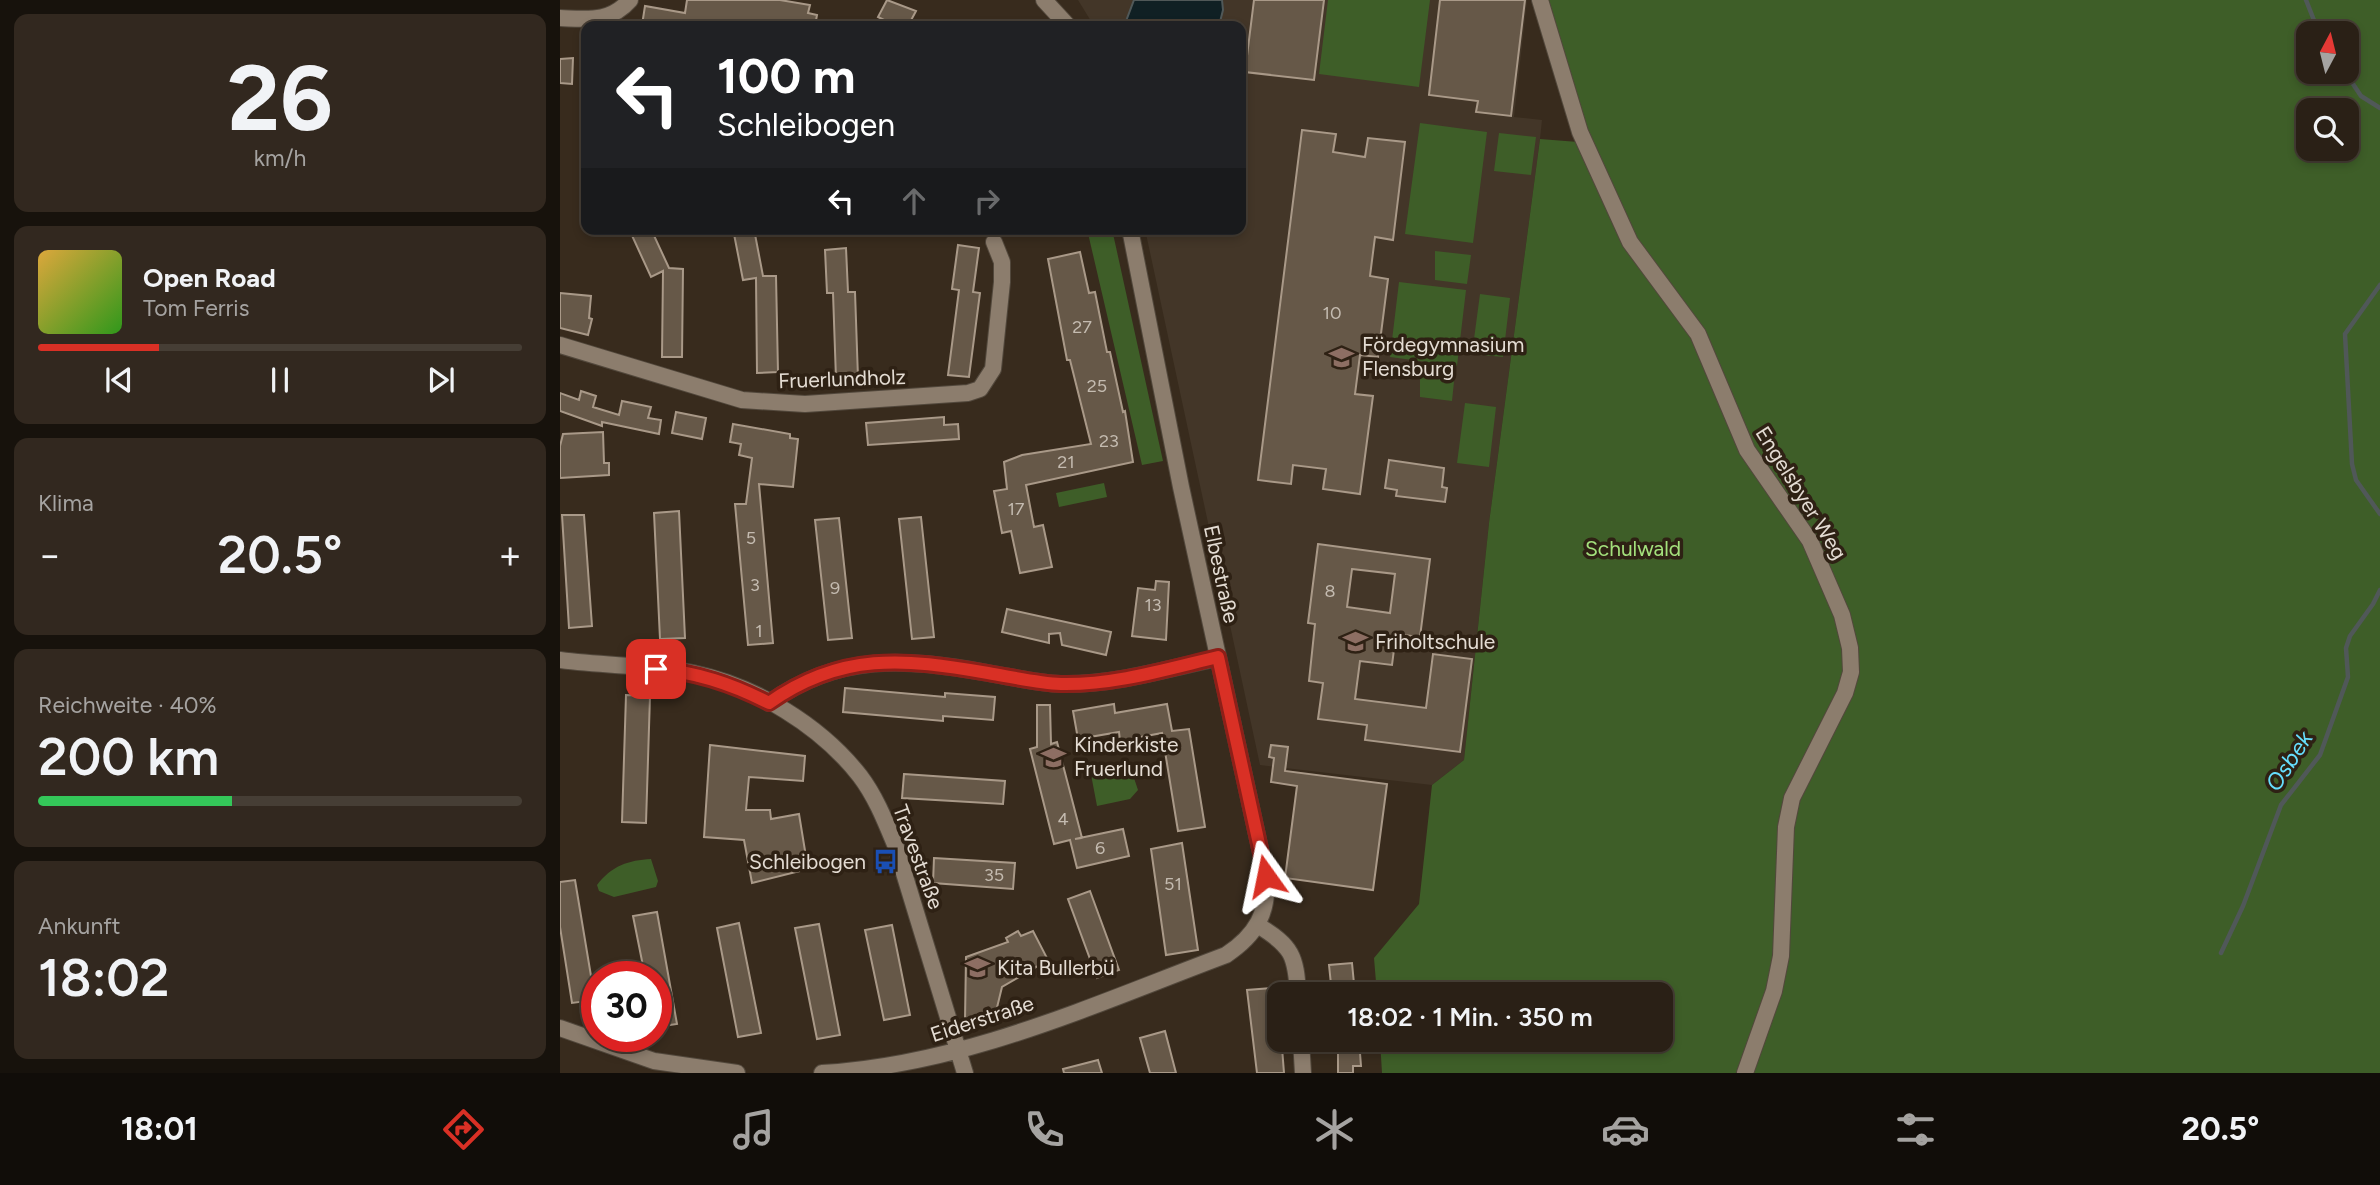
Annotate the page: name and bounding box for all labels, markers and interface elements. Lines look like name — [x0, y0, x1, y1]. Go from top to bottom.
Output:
north arrow — [2296, 21, 2359, 84]
map controls — [2296, 21, 2359, 161]
text: 26 — [227, 44, 333, 153]
text: 100 m — [717, 46, 856, 105]
icon: left — [602, 49, 693, 140]
button: search — [2296, 98, 2359, 161]
text: Schleibogen — [717, 106, 895, 144]
text: km/h — [254, 144, 306, 172]
icon: left — [822, 182, 860, 220]
icon: ahead — [895, 182, 933, 220]
icon: right — [968, 182, 1006, 220]
text: Open Road — [143, 262, 276, 294]
text: Tom Ferris — [143, 294, 249, 322]
house number: 10 — [1323, 302, 1341, 324]
house number: 27 — [1072, 316, 1092, 338]
place label: Fördegymnasium Flensburg — [1362, 332, 1524, 381]
school or university icon: Fördegymnasium Flensburg — [1328, 343, 1356, 371]
icon: previous — [100, 361, 138, 399]
icon: pause — [261, 361, 299, 399]
icon: next — [422, 361, 460, 399]
street label: Fruerlundholz — [778, 364, 906, 393]
house number: 25 — [1087, 375, 1107, 397]
street label: Engelsbyer Weg — [1751, 422, 1852, 564]
house number: 23 — [1099, 430, 1119, 452]
house number: 21 — [1057, 451, 1075, 473]
text: Klima — [38, 489, 94, 517]
house number: 17 — [1007, 498, 1025, 520]
street label: Elbestraße — [1199, 523, 1244, 625]
text: 20.5° — [218, 524, 342, 586]
house number: 5 — [746, 527, 756, 549]
text: − — [38, 532, 62, 578]
text: + — [498, 532, 522, 578]
park label: Schulwald — [1585, 536, 1681, 561]
house number: 3 — [750, 574, 760, 596]
house number: 9 — [830, 577, 840, 599]
house number: 8 — [1324, 580, 1336, 602]
house number: 13 — [1144, 594, 1162, 616]
house number: 1 — [755, 620, 763, 642]
school or university icon: Friholtschule — [1341, 628, 1369, 656]
place label: Friholtschule — [1375, 629, 1495, 654]
pin — [626, 639, 686, 699]
icon: arrive — [637, 650, 675, 688]
text: Reichweite · 40% — [38, 691, 217, 719]
water label: Osbek — [2259, 725, 2319, 796]
text: 200 km — [38, 726, 219, 788]
place label: Kinderkiste Fruerlund — [1074, 732, 1178, 781]
school or university icon: Kinderkiste Fruerlund — [1040, 743, 1068, 771]
street label: Travestraße — [888, 801, 949, 912]
house number: 4 — [1057, 808, 1069, 830]
house number: 6 — [1095, 837, 1105, 859]
position arrow — [1229, 839, 1303, 913]
bus stop icon: Schleibogen — [872, 848, 900, 876]
place label: Schleibogen — [749, 849, 866, 874]
house number: 35 — [984, 864, 1004, 886]
house number: 51 — [1164, 873, 1182, 895]
text: Ankunft — [38, 912, 120, 940]
text: 18:02 — [38, 947, 170, 1009]
school or university icon: Kita Bullerbü — [963, 954, 991, 982]
place label: Kita Bullerbü — [997, 955, 1115, 980]
speed limit sign: 30 — [581, 961, 672, 1052]
street label: Eiderstraße — [927, 990, 1037, 1047]
text: 18:02 · 1 Min. · 350 m — [1347, 1001, 1593, 1033]
icon: directions — [439, 1105, 488, 1154]
icon: music — [729, 1105, 778, 1154]
icon: phone — [1020, 1105, 1069, 1154]
icon: climate — [1310, 1105, 1359, 1154]
icon: car — [1601, 1105, 1650, 1154]
icon: filters — [1891, 1105, 1940, 1154]
text: 18:01 — [121, 1110, 198, 1148]
text: 20.5° — [2181, 1110, 2259, 1148]

